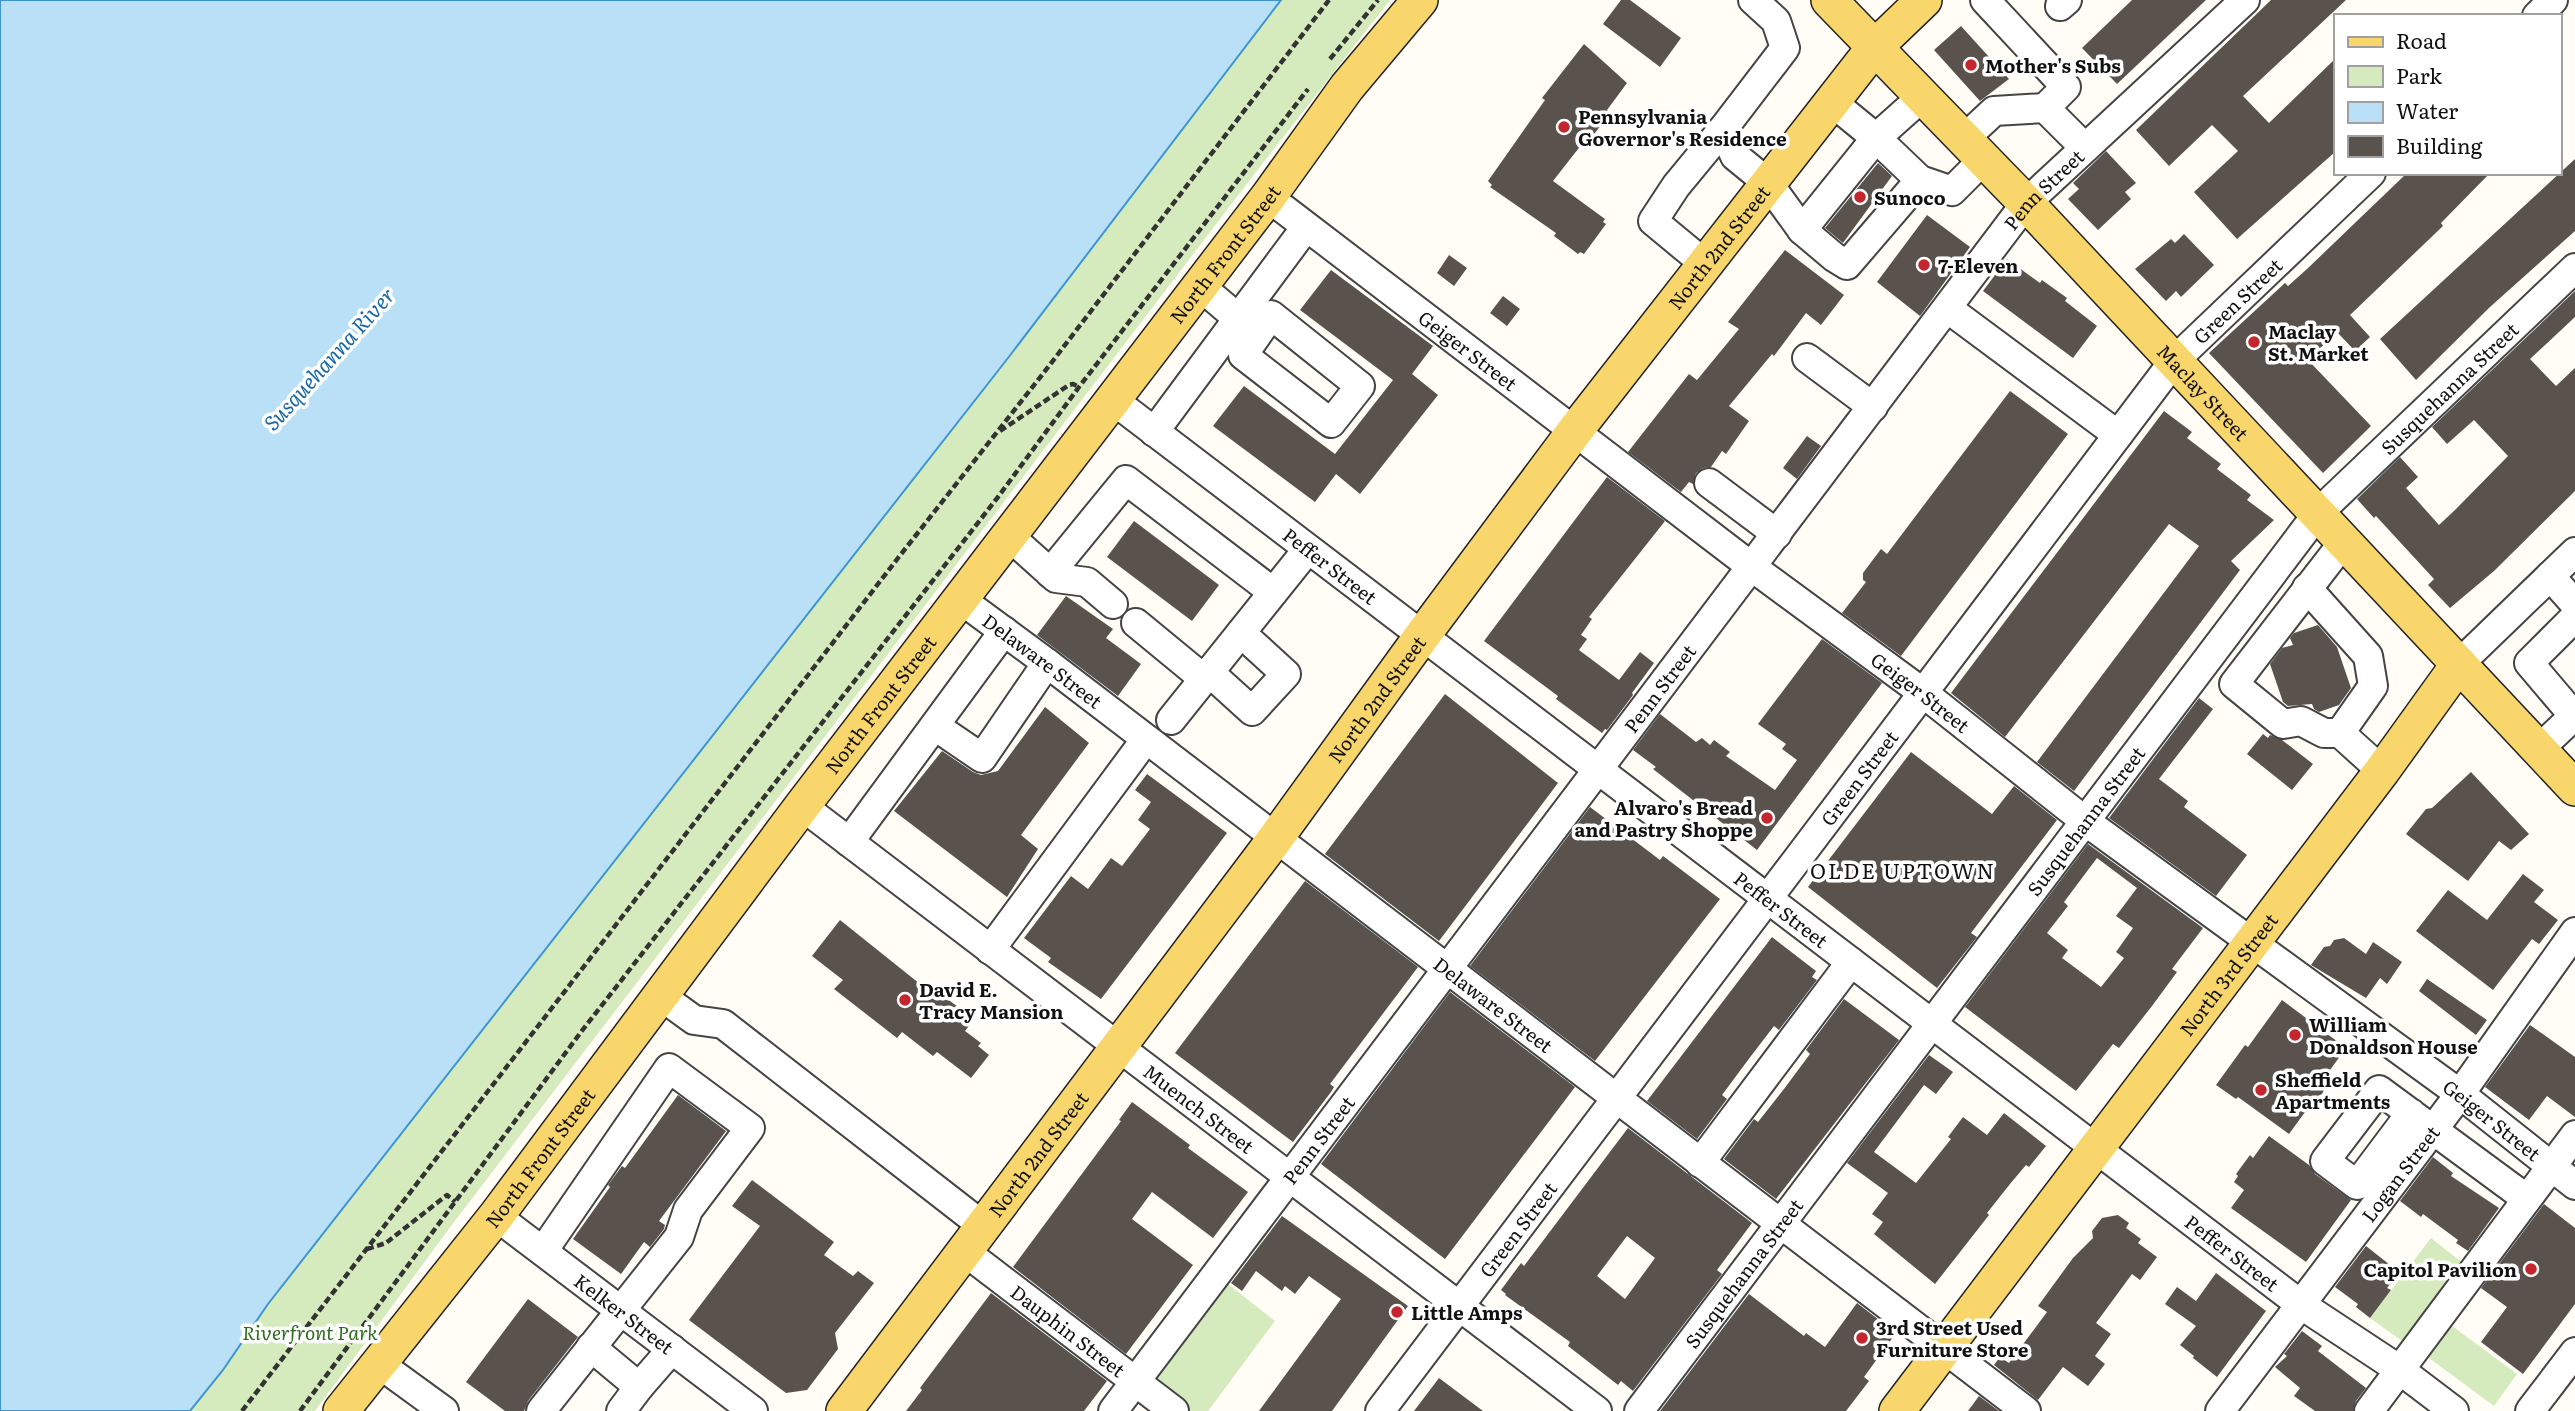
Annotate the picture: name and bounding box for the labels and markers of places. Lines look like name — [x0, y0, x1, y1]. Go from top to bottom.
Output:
place label: Mother's Subs — [1985, 51, 2121, 79]
marker: Mother's Subs — [1963, 57, 1979, 73]
place label: Pennsylvania Governor's Residence — [1578, 102, 1787, 152]
marker: Pennsylvania Governor's Residence — [1556, 119, 1572, 135]
place label: Sunoco — [1874, 183, 1946, 211]
marker: Sunoco — [1852, 189, 1868, 205]
place label: 7-Eleven — [1938, 251, 2019, 279]
marker: 7-Eleven — [1916, 257, 1932, 273]
place label: Maclay St. Market — [2268, 317, 2369, 367]
marker: Maclay St. Market — [2246, 334, 2262, 350]
place label: Alvaro's Bread and Pastry Shoppe — [1575, 793, 1753, 843]
marker: Alvaro's Bread and Pastry Shoppe — [1759, 810, 1775, 826]
place label: David E. Tracy Mansion — [919, 975, 1063, 1025]
marker: David E. Tracy Mansion — [897, 992, 913, 1008]
place label: William Donaldson House — [2309, 1010, 2478, 1060]
marker: William Donaldson House — [2287, 1027, 2303, 1043]
place label: Sheffield Apartments — [2275, 1065, 2390, 1115]
marker: Sheffield Apartments — [2253, 1082, 2269, 1098]
place label: Capitol Pavilion — [2363, 1255, 2517, 1283]
marker: Capitol Pavilion — [2523, 1261, 2539, 1277]
place label: Little Amps — [1411, 1298, 1522, 1326]
marker: Little Amps — [1389, 1304, 1405, 1320]
place label: 3rd Street Used Furniture Store — [1876, 1313, 2029, 1363]
marker: 3rd Street Used Furniture Store — [1854, 1330, 1870, 1346]

